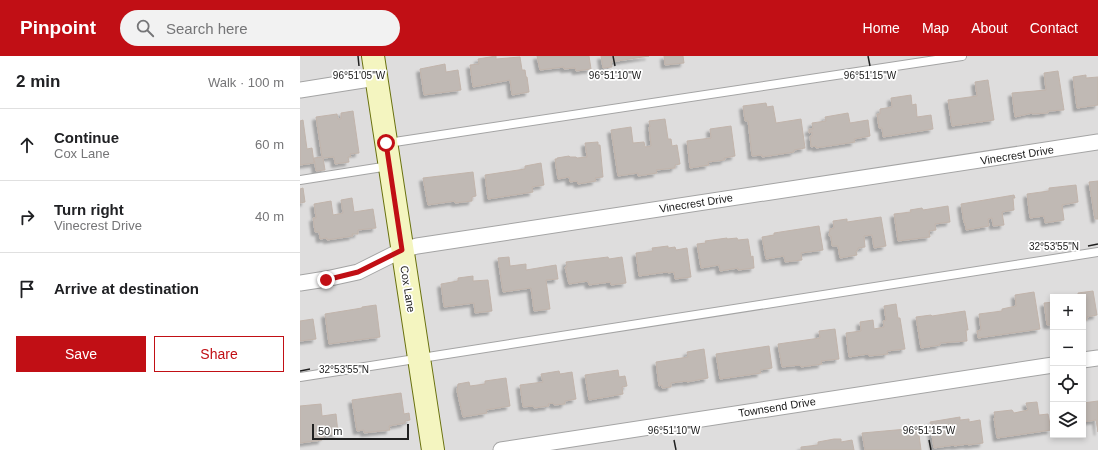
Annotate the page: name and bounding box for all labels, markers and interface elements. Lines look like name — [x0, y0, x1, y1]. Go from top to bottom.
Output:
search box — [120, 10, 400, 46]
text: Pinpoint — [20, 17, 96, 38]
icon: search — [134, 17, 156, 39]
text: Search here — [166, 20, 248, 37]
text: Home — [863, 20, 900, 36]
text: Map — [922, 20, 949, 36]
text: About — [971, 20, 1008, 36]
text: Contact — [1030, 20, 1078, 36]
text: 96°51'05"W — [333, 70, 386, 81]
text: 96°51'10"W — [589, 70, 642, 81]
text: 96°51'15"W — [844, 70, 897, 81]
text: 2 min — [16, 72, 60, 91]
text: Walk · 100 m — [208, 75, 284, 90]
text: Continue — [54, 129, 119, 146]
icon: ahead — [16, 134, 38, 156]
route start — [377, 134, 395, 152]
text: 60 m — [255, 137, 284, 152]
street label: Vinecrest Drive — [979, 143, 1055, 167]
text: Cox Lane — [54, 146, 110, 161]
street label: Vinecrest Drive — [658, 191, 734, 215]
text: Turn right — [54, 201, 124, 218]
icon: right — [16, 206, 38, 228]
text: 40 m — [255, 209, 284, 224]
text: Vinecrest Drive — [54, 218, 142, 233]
text: 32°53'55"N — [1029, 241, 1079, 252]
street label: Cox Lane — [398, 265, 418, 313]
route end — [317, 271, 335, 289]
icon: arrive — [16, 278, 38, 300]
text: Arrive at destination — [54, 280, 199, 297]
map controls — [1050, 294, 1086, 438]
button: + — [1050, 294, 1086, 330]
button: − — [1050, 330, 1086, 366]
button: Save — [16, 336, 146, 372]
button: Share — [154, 336, 284, 372]
text: 32°53'55"N — [319, 364, 369, 375]
button: locate — [1050, 366, 1086, 402]
street label: Townsend Drive — [737, 395, 817, 419]
button: layers — [1050, 402, 1086, 438]
scale bar — [312, 422, 409, 441]
text: 50 m — [318, 425, 342, 437]
text: 96°51'10"W — [648, 425, 701, 436]
text: 96°51'15"W — [903, 425, 956, 436]

